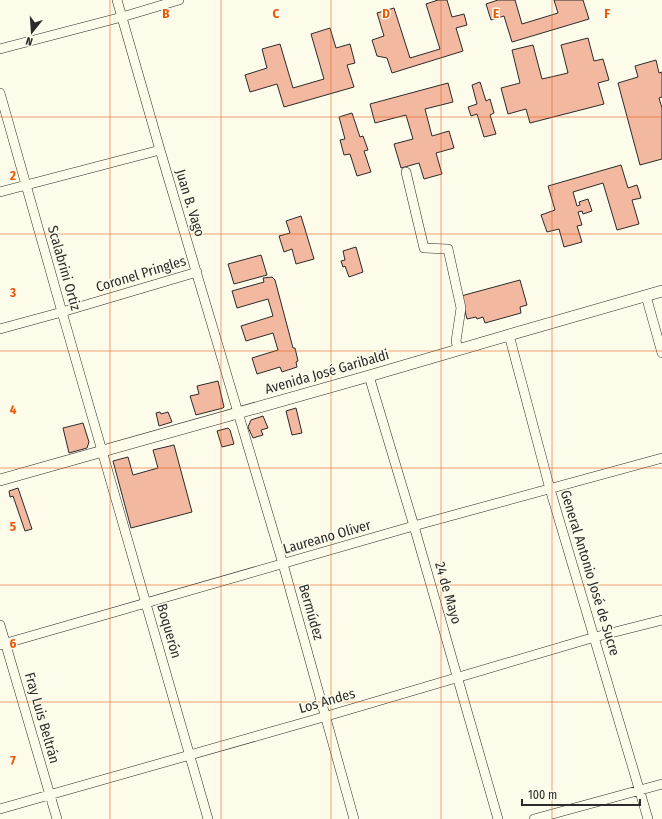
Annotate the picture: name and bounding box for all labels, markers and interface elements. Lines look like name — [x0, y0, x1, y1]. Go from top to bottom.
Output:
text: B — [162, 6, 170, 21]
text: C — [273, 6, 280, 21]
text: D — [382, 6, 390, 21]
text: E — [493, 6, 499, 21]
text: F — [604, 6, 610, 21]
north arrow — [12, 12, 52, 52]
text: N — [24, 34, 34, 48]
street label: Juan B. Vago — [172, 167, 208, 239]
text: 2 — [9, 168, 16, 183]
street label: Scalabrini Ortiz — [44, 224, 84, 313]
street label: Coronel Pringles — [94, 252, 188, 296]
text: 3 — [9, 285, 16, 300]
street label: Avenida José Garibaldi — [263, 346, 391, 398]
text: 4 — [10, 402, 17, 417]
street label: General Antonio José de Sucre — [557, 488, 623, 658]
street label: Laureano Oliver — [281, 516, 373, 558]
text: 5 — [10, 519, 16, 534]
street label: 24 de Mayo — [431, 560, 465, 626]
street label: Bermúdez — [295, 582, 327, 642]
street label: Boquerón — [153, 602, 185, 660]
text: 6 — [10, 636, 17, 651]
street label: Fray Luis Beltrán — [21, 671, 63, 765]
street label: Los Andes — [297, 685, 357, 717]
text: 7 — [10, 753, 16, 768]
scale bar — [522, 781, 640, 807]
text: 100 m — [528, 788, 557, 802]

